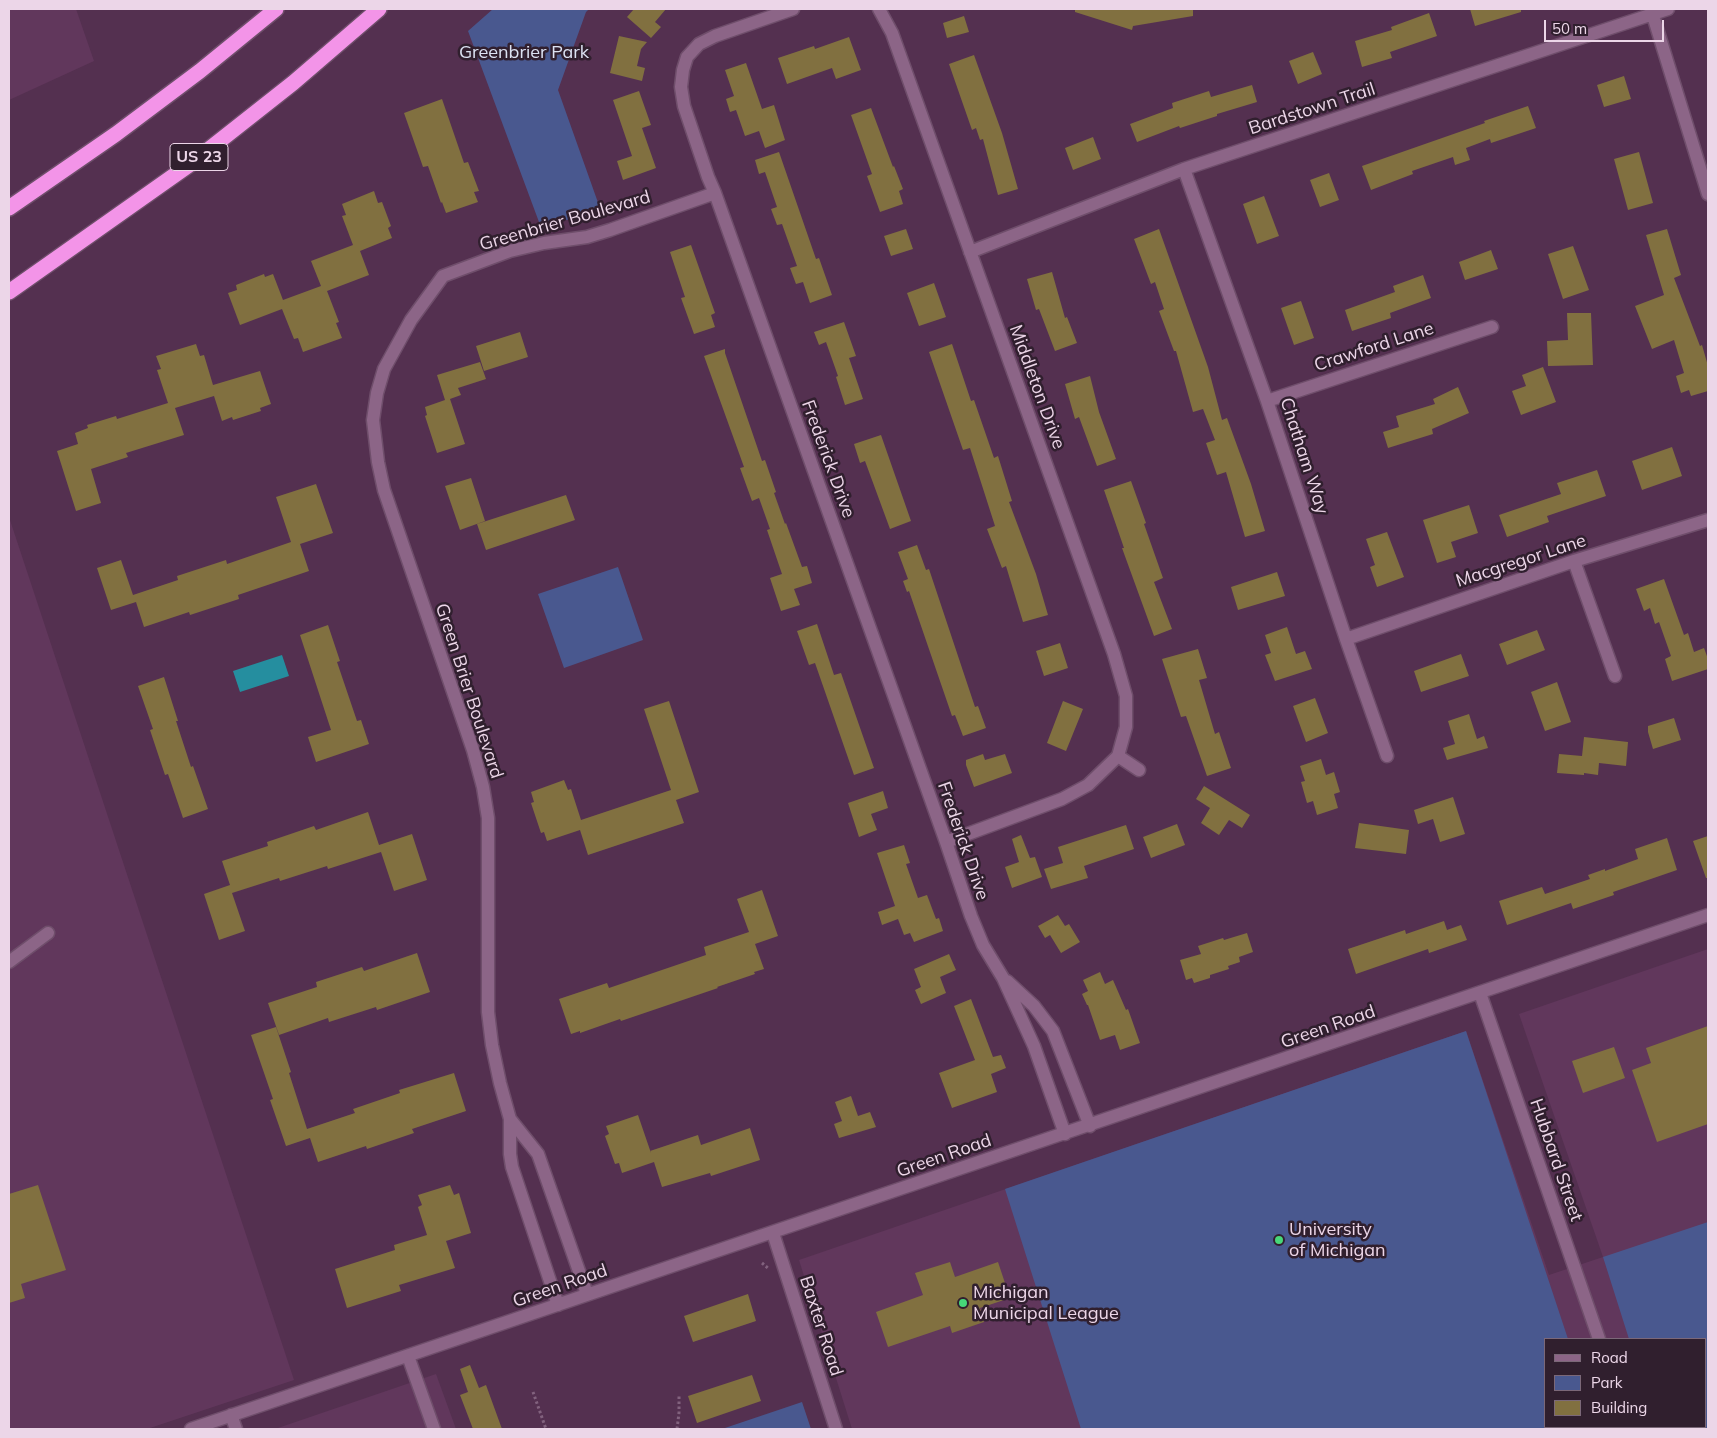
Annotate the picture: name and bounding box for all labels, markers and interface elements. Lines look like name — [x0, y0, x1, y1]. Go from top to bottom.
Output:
scale bar — [1547, 10, 1667, 42]
text: 50 m — [1552, 19, 1587, 38]
park label: Greenbrier Park — [459, 42, 589, 64]
street label: Bardstown Trail — [1246, 78, 1378, 140]
road number: US 23 — [170, 144, 228, 170]
street label: Greenbrier Boulevard — [477, 186, 653, 256]
street label: Crawford Lane — [1312, 318, 1436, 376]
street label: Middleton Drive — [1005, 322, 1069, 452]
street label: Chatham Way — [1275, 395, 1333, 517]
street label: Frederick Drive — [797, 397, 859, 521]
street label: Macgregor Lane — [1453, 530, 1589, 592]
street label: Green Brier Boulevard — [430, 601, 508, 781]
street label: Frederick Drive — [933, 779, 993, 903]
street label: Green Road — [1278, 1001, 1378, 1053]
street label: Hubbard Street — [1525, 1096, 1587, 1224]
street label: Green Road — [894, 1130, 994, 1182]
place label: University of Michigan — [1289, 1219, 1386, 1262]
marker: University of Michigan — [1273, 1234, 1285, 1246]
street label: Green Road — [510, 1260, 610, 1312]
street label: Baxter Road — [795, 1273, 847, 1379]
place label: Michigan Municipal League — [973, 1282, 1119, 1325]
marker: Michigan Municipal League — [957, 1297, 969, 1309]
legend — [1544, 1338, 1707, 1428]
text: Road — [1591, 1348, 1628, 1367]
text: Park — [1591, 1373, 1623, 1392]
text: Building — [1591, 1398, 1647, 1417]

